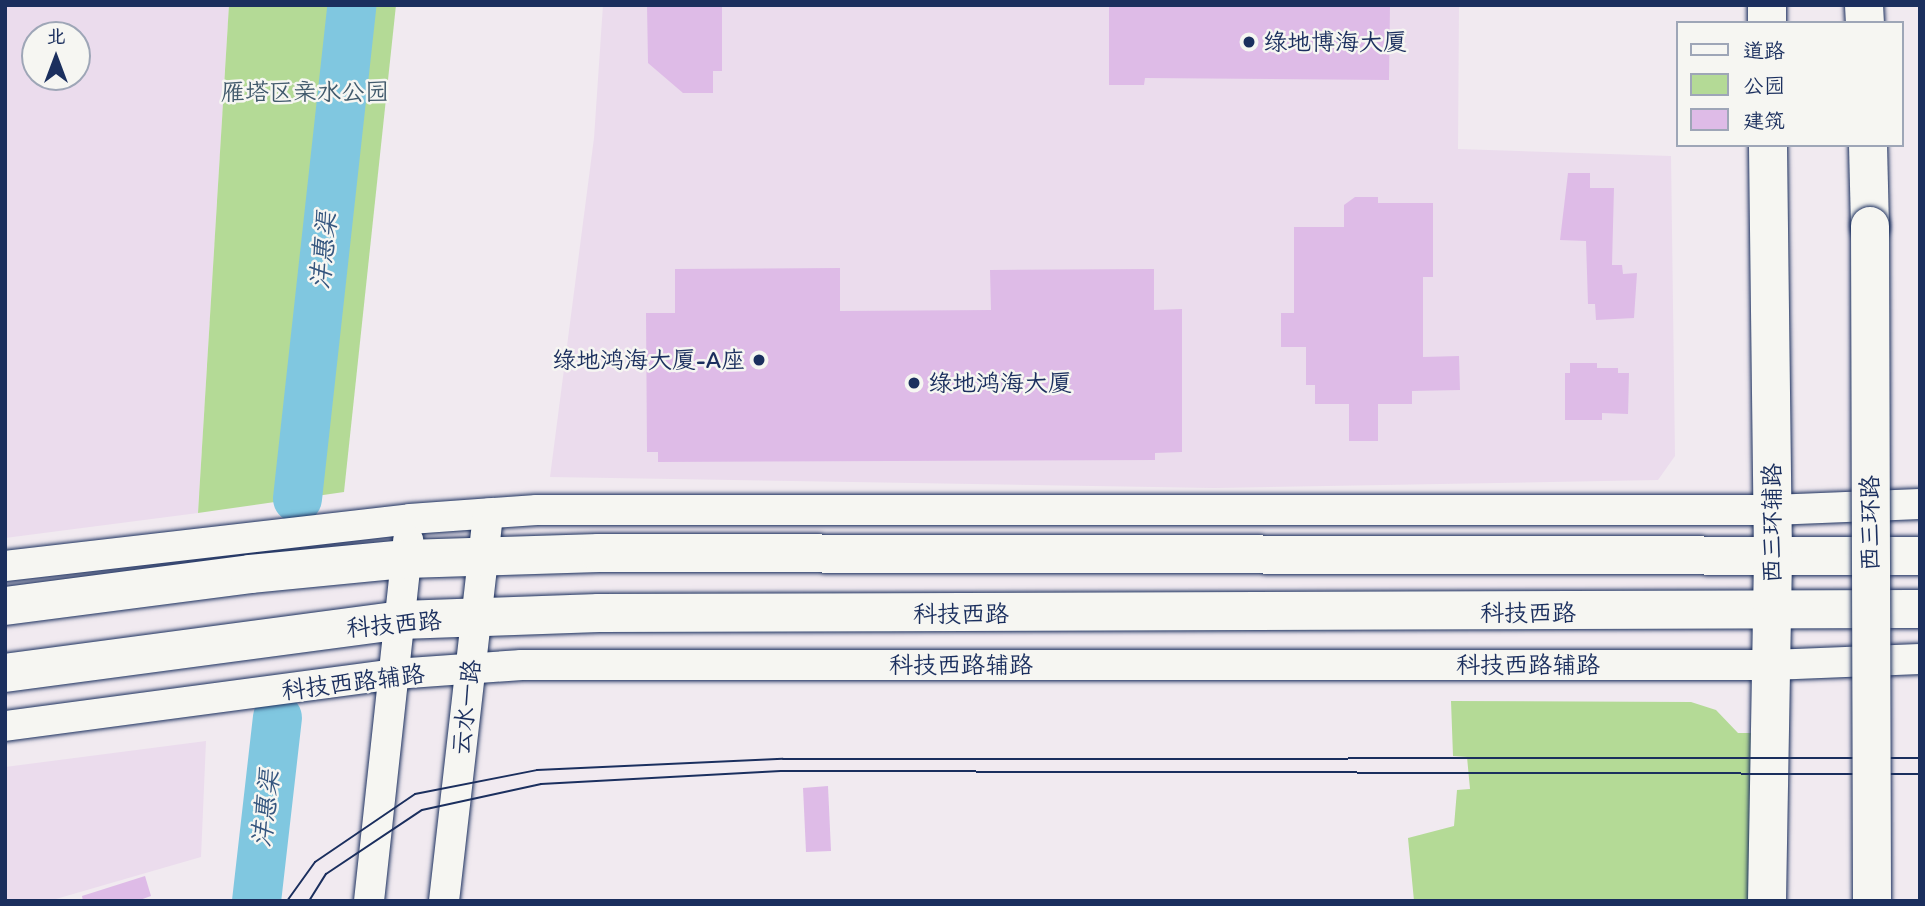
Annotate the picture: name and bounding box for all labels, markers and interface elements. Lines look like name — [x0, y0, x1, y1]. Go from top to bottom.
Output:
north arrow — [21, 21, 91, 91]
legend — [1676, 21, 1904, 147]
text: 北 — [46, 25, 66, 48]
place label: 绿地博海大厦 — [1263, 28, 1407, 56]
marker: 绿地博海大厦 — [1241, 34, 1257, 50]
text: 道路 — [1743, 38, 1785, 63]
text: 公园 — [1743, 73, 1785, 98]
park label: 雁塔区亲水公园 — [221, 78, 389, 106]
text: 建筑 — [1743, 108, 1785, 133]
water label: 沣惠渠 — [304, 211, 344, 291]
place label: 绿地鸿海大厦-A座 — [552, 346, 745, 374]
marker: 绿地鸿海大厦-A座 — [751, 352, 767, 368]
place label: 绿地鸿海大厦 — [928, 369, 1072, 397]
marker: 绿地鸿海大厦 — [906, 375, 922, 391]
street label: 西三环辅路 — [1758, 463, 1786, 583]
street label: 西三环路 — [1856, 475, 1884, 571]
street label: 科技西路 — [1480, 599, 1576, 627]
street label: 科技西路 — [913, 600, 1009, 628]
street label: 科技西路 — [345, 605, 443, 643]
street label: 科技西路辅路 — [889, 651, 1033, 679]
street label: 科技西路辅路 — [1456, 651, 1600, 679]
street label: 云水一路 — [446, 658, 486, 756]
street label: 科技西路辅路 — [280, 659, 426, 705]
water label: 沣惠渠 — [246, 768, 286, 850]

